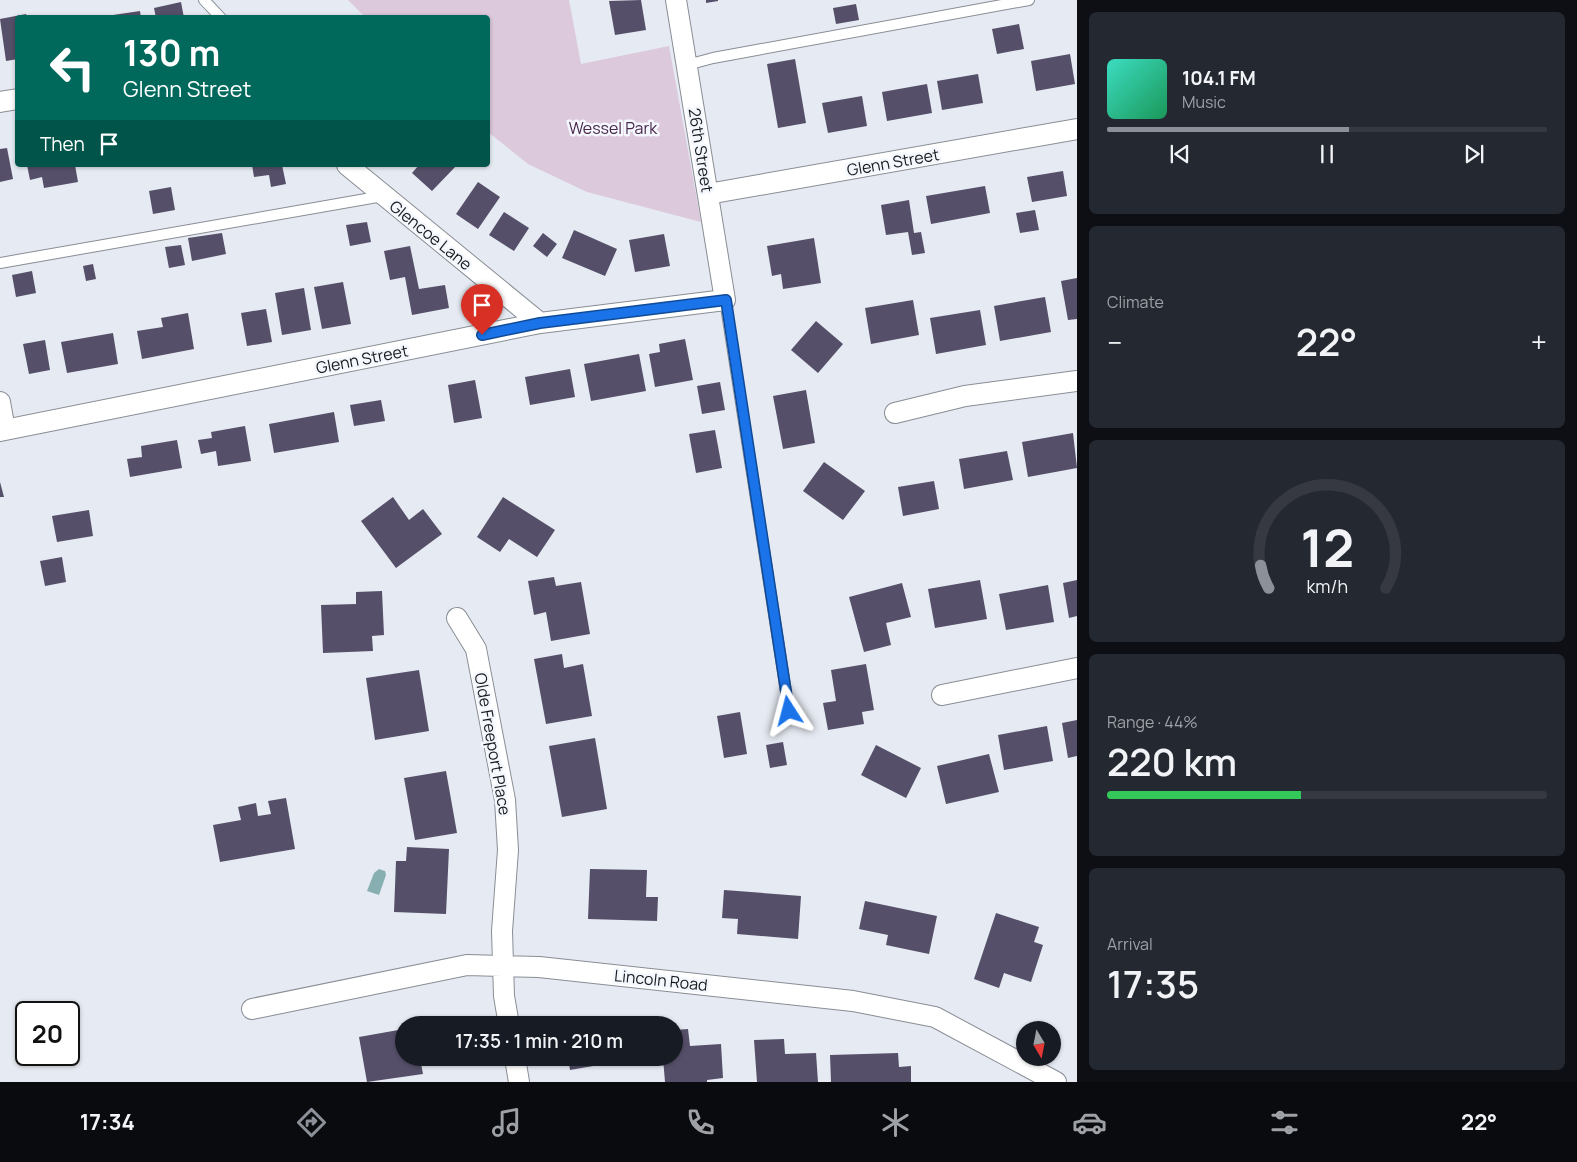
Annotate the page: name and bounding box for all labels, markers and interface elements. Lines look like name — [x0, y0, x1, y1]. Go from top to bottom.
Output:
text: 130 m — [123, 29, 220, 77]
icon: left — [40, 35, 105, 100]
text: 104.1 FM — [1182, 65, 1256, 91]
text: Glenn Street — [123, 74, 251, 104]
text: Music — [1182, 91, 1226, 113]
street label: 26th Street — [683, 106, 719, 194]
park label: Wessel Park — [569, 117, 658, 139]
icon: arrive — [95, 130, 123, 158]
text: Then — [40, 131, 85, 157]
icon: previous — [1166, 140, 1194, 168]
icon: pause — [1313, 140, 1341, 168]
icon: next — [1460, 140, 1488, 168]
street label: Glenn Street — [845, 143, 941, 181]
street label: Glencoe Lane — [385, 195, 477, 275]
pin — [461, 284, 503, 335]
icon: arrive — [468, 291, 496, 319]
text: Climate — [1107, 291, 1164, 313]
text: 22° — [1296, 315, 1357, 367]
text: − — [1107, 323, 1122, 361]
text: + — [1531, 323, 1547, 361]
street label: Glenn Street — [314, 339, 410, 379]
text: 12 — [1300, 512, 1354, 583]
text: km/h — [1306, 574, 1348, 598]
street label: Olde Freeport Place — [470, 671, 516, 817]
position arrow — [762, 684, 814, 736]
text: Range · 44% — [1107, 711, 1198, 733]
text: 220 km — [1107, 735, 1237, 787]
text: Arrival — [1107, 933, 1153, 955]
text: 17:35 — [1107, 957, 1199, 1009]
street label: Lincoln Road — [613, 964, 709, 996]
speed limit sign: 20 — [15, 1001, 80, 1066]
north arrow — [1016, 1021, 1061, 1066]
map controls — [1016, 1021, 1061, 1066]
text: 17:35 · 1 min · 210 m — [455, 1028, 623, 1054]
icon: directions — [294, 1105, 329, 1140]
icon: music — [489, 1105, 524, 1140]
icon: phone — [683, 1105, 718, 1140]
icon: climate — [878, 1105, 913, 1140]
icon: car — [1072, 1105, 1107, 1140]
icon: filters — [1267, 1105, 1302, 1140]
text: 17:34 — [80, 1107, 135, 1137]
text: 22° — [1461, 1107, 1497, 1137]

